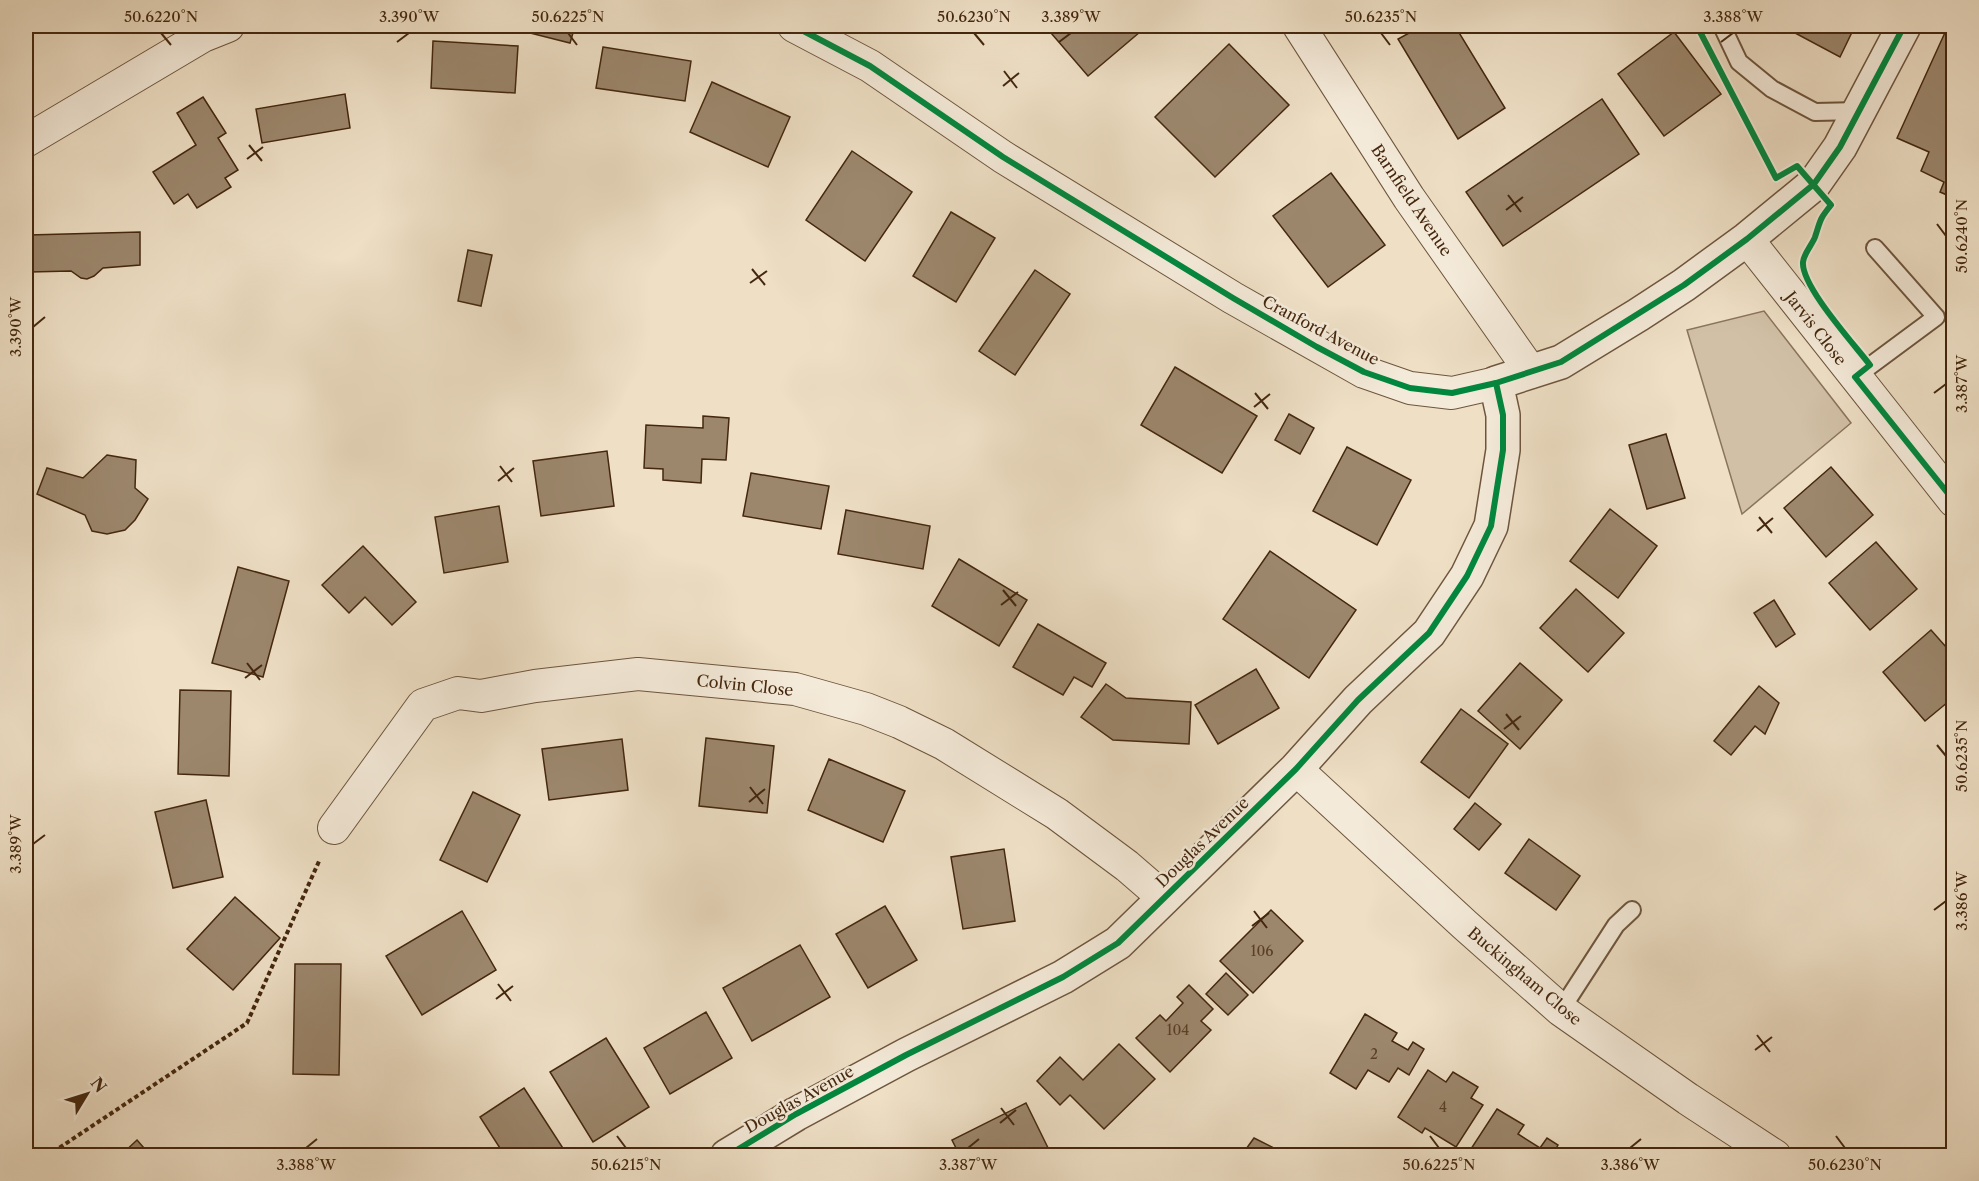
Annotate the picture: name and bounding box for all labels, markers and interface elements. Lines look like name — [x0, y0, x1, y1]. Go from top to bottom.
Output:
text: 50.6220°N — [124, 7, 198, 26]
text: 3.390°W — [379, 7, 440, 26]
text: 50.6225°N — [532, 7, 604, 26]
text: 50.6230°N — [937, 7, 1011, 26]
text: 3.389°W — [1041, 7, 1101, 26]
text: 50.6235°N — [1345, 7, 1417, 26]
text: 3.388°W — [1703, 7, 1763, 26]
street label: Barnfield Avenue — [1367, 140, 1457, 260]
text: 50.6240°N — [1952, 199, 1971, 273]
street label: Jarvis Close — [1779, 285, 1851, 369]
street label: Cranford Avenue — [1259, 291, 1383, 369]
text: 3.390°W — [6, 296, 25, 357]
text: 3.387°W — [1952, 354, 1971, 413]
street label: Colvin Close — [696, 670, 794, 700]
text: 50.6235°N — [1952, 720, 1971, 792]
street label: Douglas Avenue — [1151, 793, 1253, 891]
text: 3.389°W — [6, 814, 25, 874]
text: 3.386°W — [1952, 871, 1971, 931]
street label: Buckingham Close — [1464, 923, 1586, 1029]
house number: 106 — [1251, 942, 1273, 960]
house number: 104 — [1167, 1021, 1189, 1039]
house number: 2 — [1370, 1045, 1378, 1063]
street label: Douglas Avenue — [741, 1061, 857, 1137]
north arrow — [57, 1064, 117, 1124]
text: N — [87, 1073, 111, 1096]
house number: 4 — [1439, 1098, 1447, 1116]
text: 3.388°W — [276, 1155, 336, 1174]
text: 50.6215°N — [591, 1155, 661, 1174]
text: 3.387°W — [939, 1155, 998, 1174]
text: 50.6225°N — [1403, 1155, 1475, 1174]
text: 3.386°W — [1600, 1155, 1660, 1174]
text: 50.6230°N — [1808, 1155, 1882, 1174]

